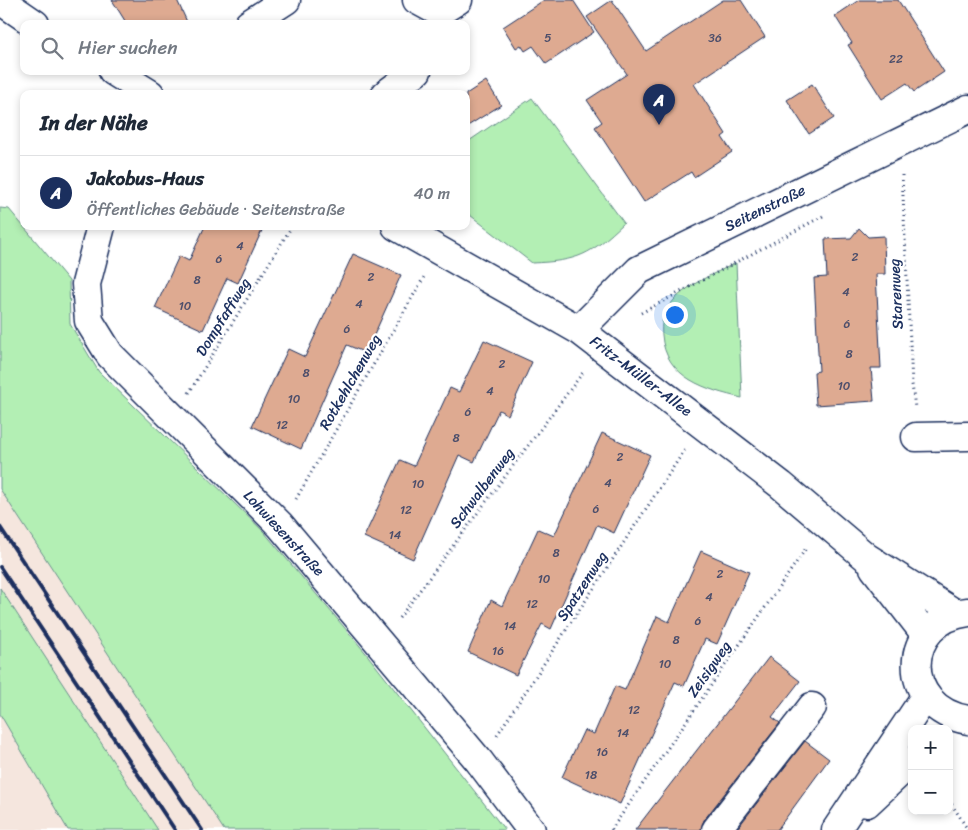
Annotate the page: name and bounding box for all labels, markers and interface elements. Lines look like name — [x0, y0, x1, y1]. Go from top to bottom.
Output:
search box — [20, 20, 470, 75]
house number: 5 — [544, 27, 552, 49]
house number: 36 — [708, 27, 722, 49]
text: Hier suchen — [78, 31, 178, 64]
icon: search — [38, 34, 66, 62]
house number: 22 — [889, 48, 903, 70]
pin: A — [643, 84, 675, 125]
text: In der Nähe — [40, 104, 148, 142]
text: Jakobus-Haus — [87, 162, 204, 195]
street label: Seitenstraße — [720, 177, 810, 239]
text: A — [51, 179, 61, 208]
text: 40 m — [413, 179, 450, 208]
text: Öffentliches Gebäude · Seitenstraße — [87, 195, 345, 224]
house number: 4 — [236, 235, 244, 257]
house number: 2 — [852, 246, 859, 268]
house number: 6 — [216, 248, 223, 270]
street label: Starenweg — [881, 258, 911, 330]
house number: 2 — [368, 266, 375, 288]
house number: 8 — [193, 269, 201, 291]
street label: Dompfaffweg — [189, 272, 258, 361]
house number: 4 — [842, 281, 850, 303]
house number: 4 — [355, 293, 363, 315]
house number: 10 — [179, 295, 192, 317]
your location — [662, 302, 688, 328]
house number: 6 — [844, 313, 851, 335]
house number: 6 — [344, 318, 351, 340]
street label: Rotkehlchenweg — [312, 329, 388, 435]
street label: Fritz-Müller-Allee — [584, 329, 698, 423]
house number: 8 — [845, 343, 853, 365]
house number: 2 — [499, 353, 506, 375]
house number: 8 — [302, 362, 310, 384]
house number: 10 — [838, 375, 851, 397]
house number: 4 — [486, 380, 494, 402]
house number: 10 — [288, 388, 301, 410]
house number: 6 — [465, 401, 472, 423]
house number: 12 — [276, 414, 288, 436]
house number: 8 — [452, 427, 460, 449]
street label: Schwalbenweg — [443, 442, 522, 534]
house number: 2 — [617, 446, 624, 468]
house number: 4 — [604, 472, 612, 494]
house number: 10 — [412, 473, 425, 495]
street label: Lohwiesenstraße — [237, 484, 331, 582]
house number: 6 — [593, 498, 600, 520]
house number: 12 — [400, 499, 412, 521]
house number: 14 — [389, 524, 402, 546]
house number: 8 — [552, 542, 560, 564]
street label: Spatzenweg — [549, 546, 615, 626]
house number: 2 — [717, 563, 724, 585]
house number: 10 — [538, 568, 551, 590]
house number: 4 — [705, 586, 713, 608]
house number: 12 — [526, 593, 538, 615]
house number: 6 — [695, 610, 702, 632]
house number: 14 — [504, 615, 517, 637]
house number: 8 — [672, 629, 680, 651]
street label: Zeisigweg — [680, 635, 738, 703]
house number: 16 — [492, 640, 504, 662]
house number: 10 — [659, 653, 672, 675]
house number: 12 — [628, 699, 640, 721]
house number: 14 — [617, 722, 630, 744]
map controls — [908, 725, 953, 815]
button: + — [908, 725, 953, 770]
house number: 16 — [596, 741, 608, 763]
house number: 18 — [585, 764, 597, 786]
button: − — [908, 770, 953, 815]

